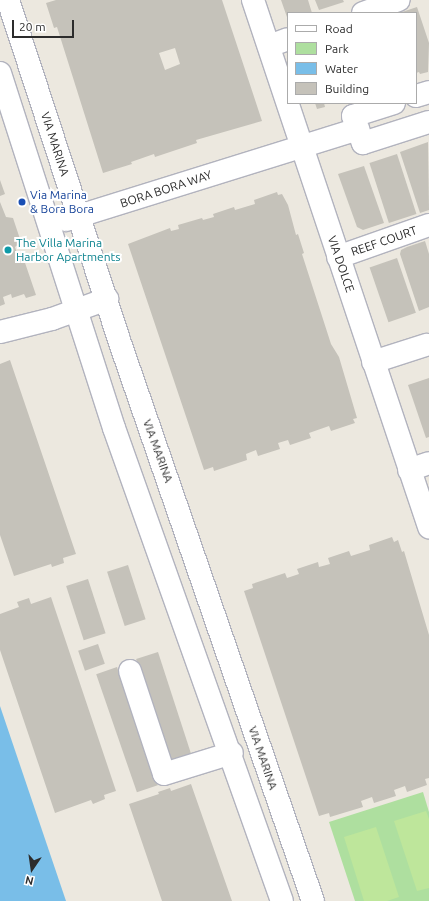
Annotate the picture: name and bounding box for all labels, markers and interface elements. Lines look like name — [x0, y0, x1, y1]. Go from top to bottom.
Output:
scale bar — [14, 12, 76, 38]
legend — [287, 12, 417, 104]
text: 20 m — [19, 20, 46, 33]
text: Road — [325, 22, 353, 35]
text: Park — [325, 42, 349, 55]
text: Water — [325, 62, 358, 75]
text: Building — [325, 82, 369, 95]
street label: VIA MARINA — [38, 110, 72, 178]
street label: BORA BORA WAY — [118, 167, 214, 211]
place label: Via Marina & Bora Bora — [30, 188, 94, 216]
marker: Via Marina & Bora Bora — [17, 197, 27, 207]
street label: REEF COURT — [349, 223, 419, 259]
street label: VIA DOLCE — [325, 234, 357, 294]
place label: The Villa Marina Harbor Apartments — [16, 236, 120, 264]
marker: The Villa Marina Harbor Apartments — [3, 245, 13, 255]
street label: VIA MARINA — [140, 417, 176, 485]
street label: VIA MARINA — [245, 724, 281, 792]
north arrow — [12, 849, 52, 889]
text: N — [24, 874, 35, 887]

